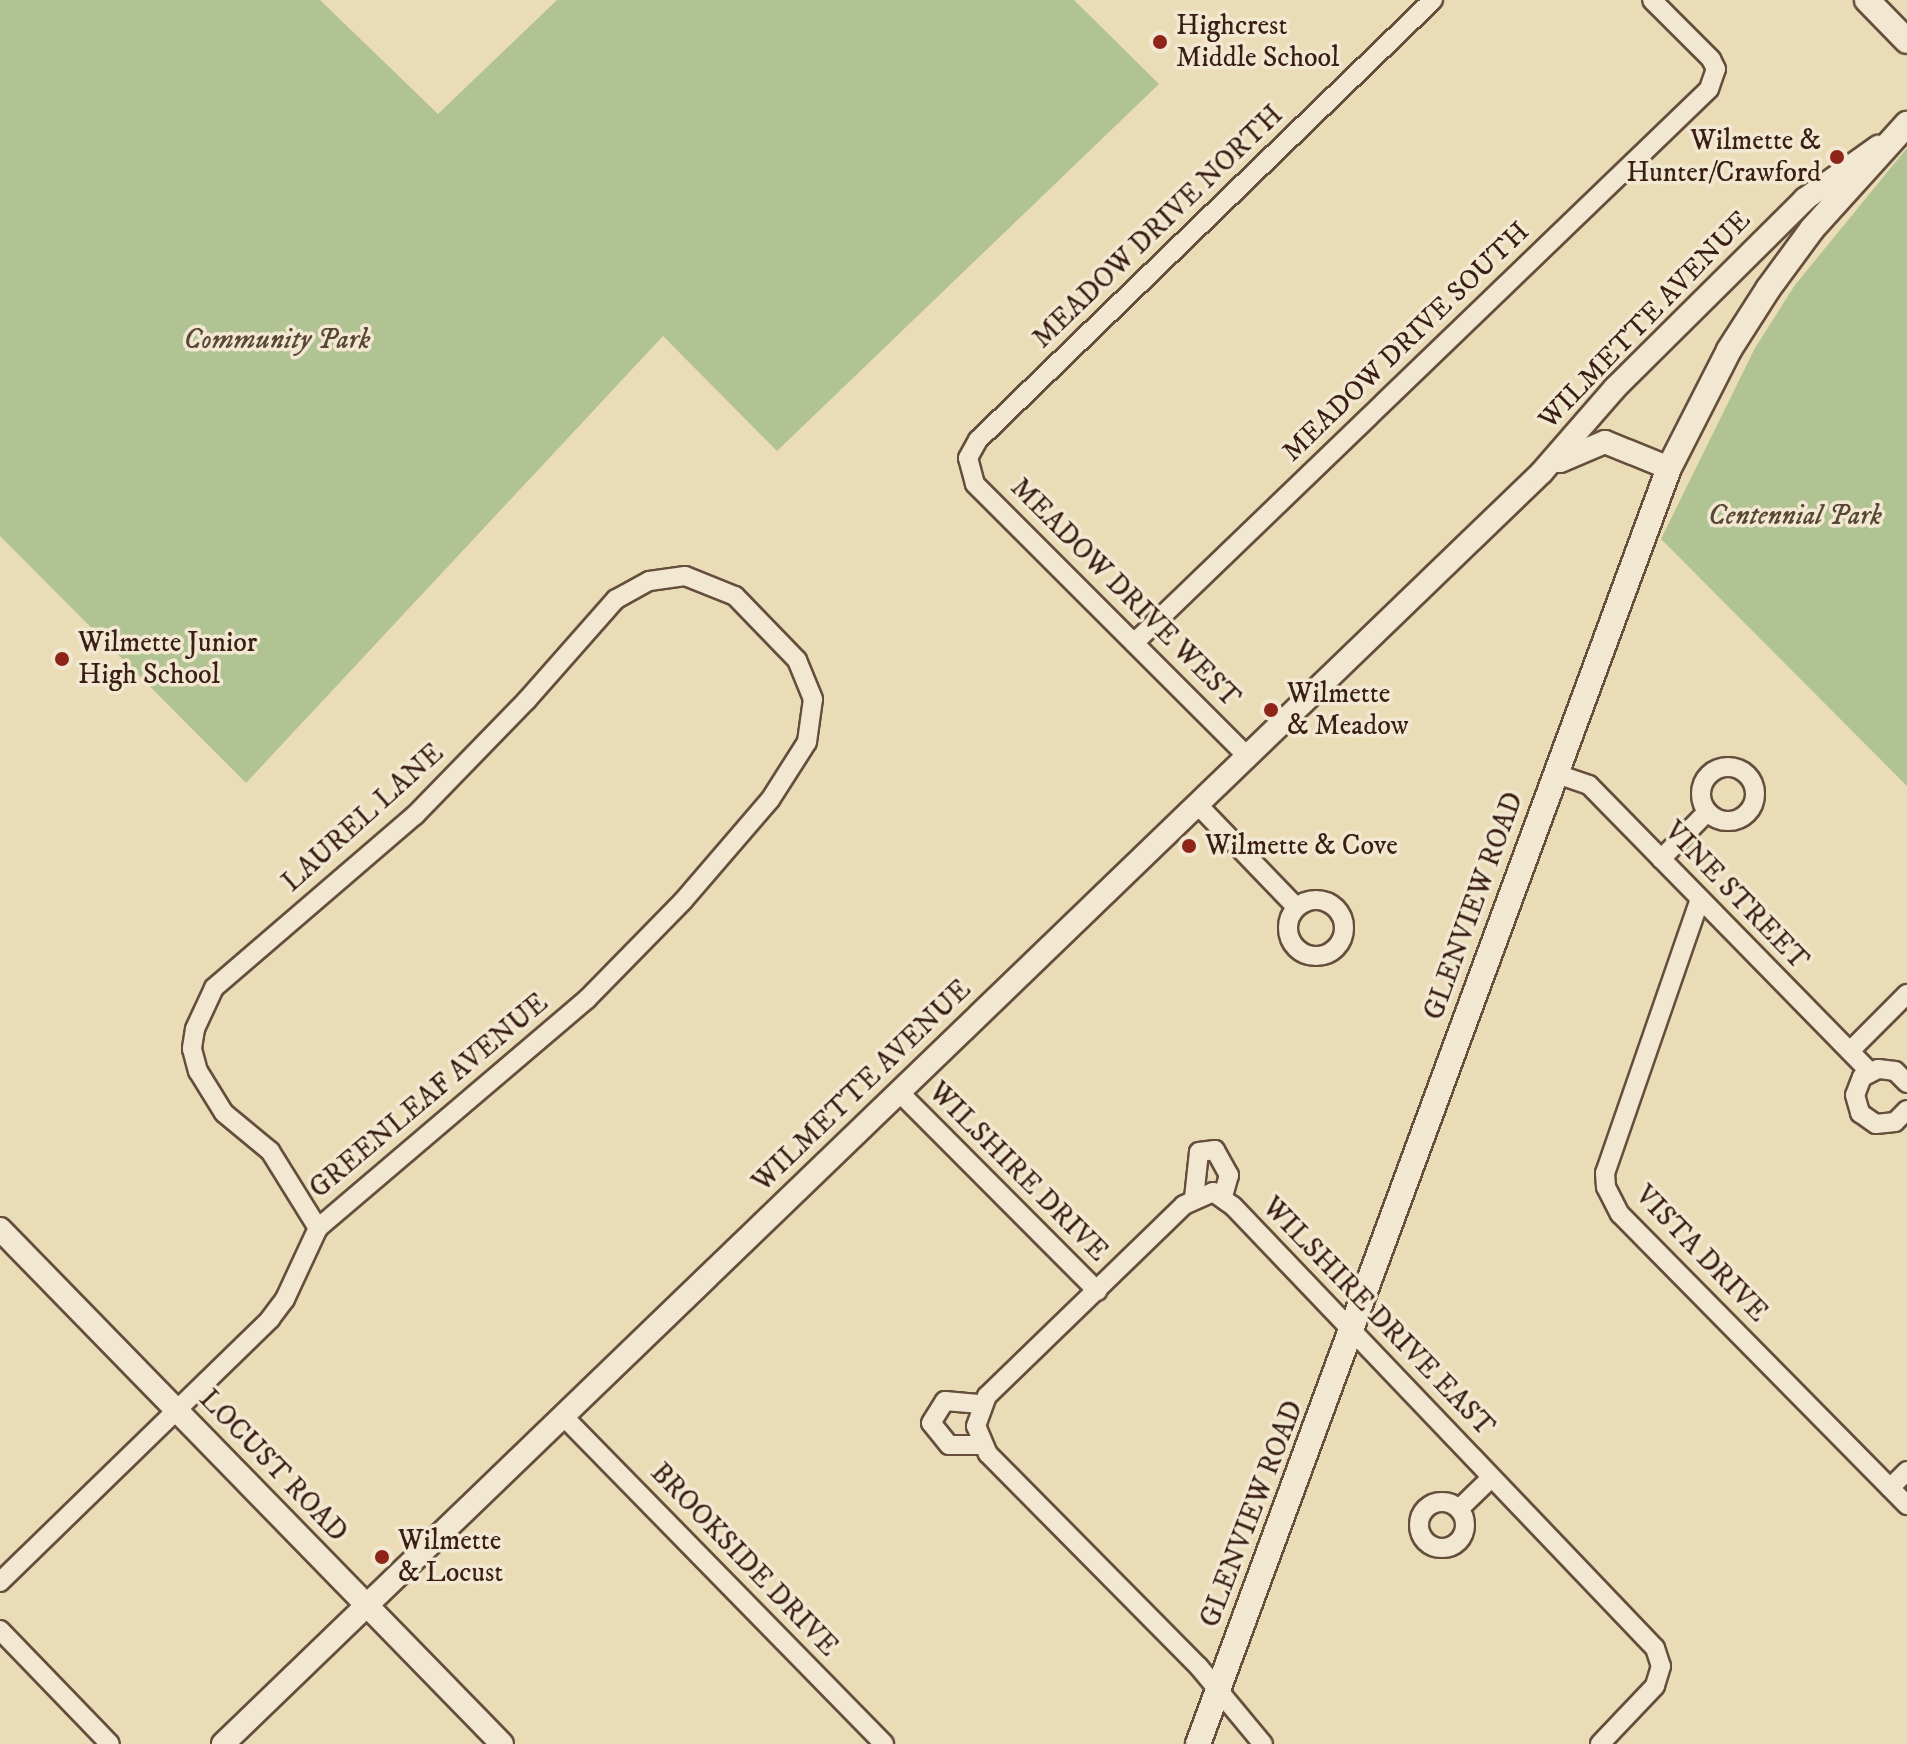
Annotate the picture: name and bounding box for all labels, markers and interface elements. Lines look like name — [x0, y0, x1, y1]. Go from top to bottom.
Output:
place label: Highcrest Middle School — [1176, 9, 1340, 75]
marker: Highcrest Middle School — [1151, 33, 1169, 51]
street label: MEADOW DRIVE NORTH — [1026, 99, 1290, 355]
place label: Wilmette & Hunter/Crawford — [1626, 124, 1821, 190]
marker: Wilmette & Hunter/Crawford — [1828, 148, 1846, 166]
street label: WILMETTE AVENUE — [1532, 204, 1758, 436]
street label: MEADOW DRIVE SOUTH — [1276, 215, 1536, 469]
park label: Community Park — [184, 323, 370, 357]
street label: MEADOW DRIVE WEST — [1003, 471, 1247, 715]
park label: Centennial Park — [1708, 499, 1882, 533]
place label: Wilmette Junior High School — [78, 626, 257, 692]
marker: Wilmette Junior High School — [53, 650, 71, 668]
place label: Wilmette & Meadow — [1287, 677, 1409, 743]
marker: Wilmette & Meadow — [1262, 701, 1280, 719]
street label: LAUREL LANE — [275, 737, 451, 899]
street label: GLENVIEW ROAD — [1417, 787, 1531, 1025]
street label: VINE STREET — [1657, 815, 1815, 977]
place label: Wilmette & Cove — [1205, 829, 1398, 863]
marker: Wilmette & Cove — [1180, 837, 1198, 855]
street label: WILMETTE AVENUE — [746, 973, 978, 1199]
street label: GREENLEAF AVENUE — [303, 986, 555, 1206]
street label: WILSHIRE DRIVE — [921, 1075, 1115, 1269]
street label: VISTA DRIVE — [1628, 1179, 1774, 1329]
street label: WILSHIRE DRIVE EAST — [1255, 1190, 1501, 1444]
street label: LOCUST ROAD — [192, 1383, 354, 1549]
street label: GLENVIEW ROAD — [1193, 1396, 1311, 1632]
street label: BROOKSIDE DRIVE — [643, 1456, 845, 1664]
place label: Wilmette & Locust — [398, 1524, 503, 1590]
marker: Wilmette & Locust — [373, 1548, 391, 1566]

